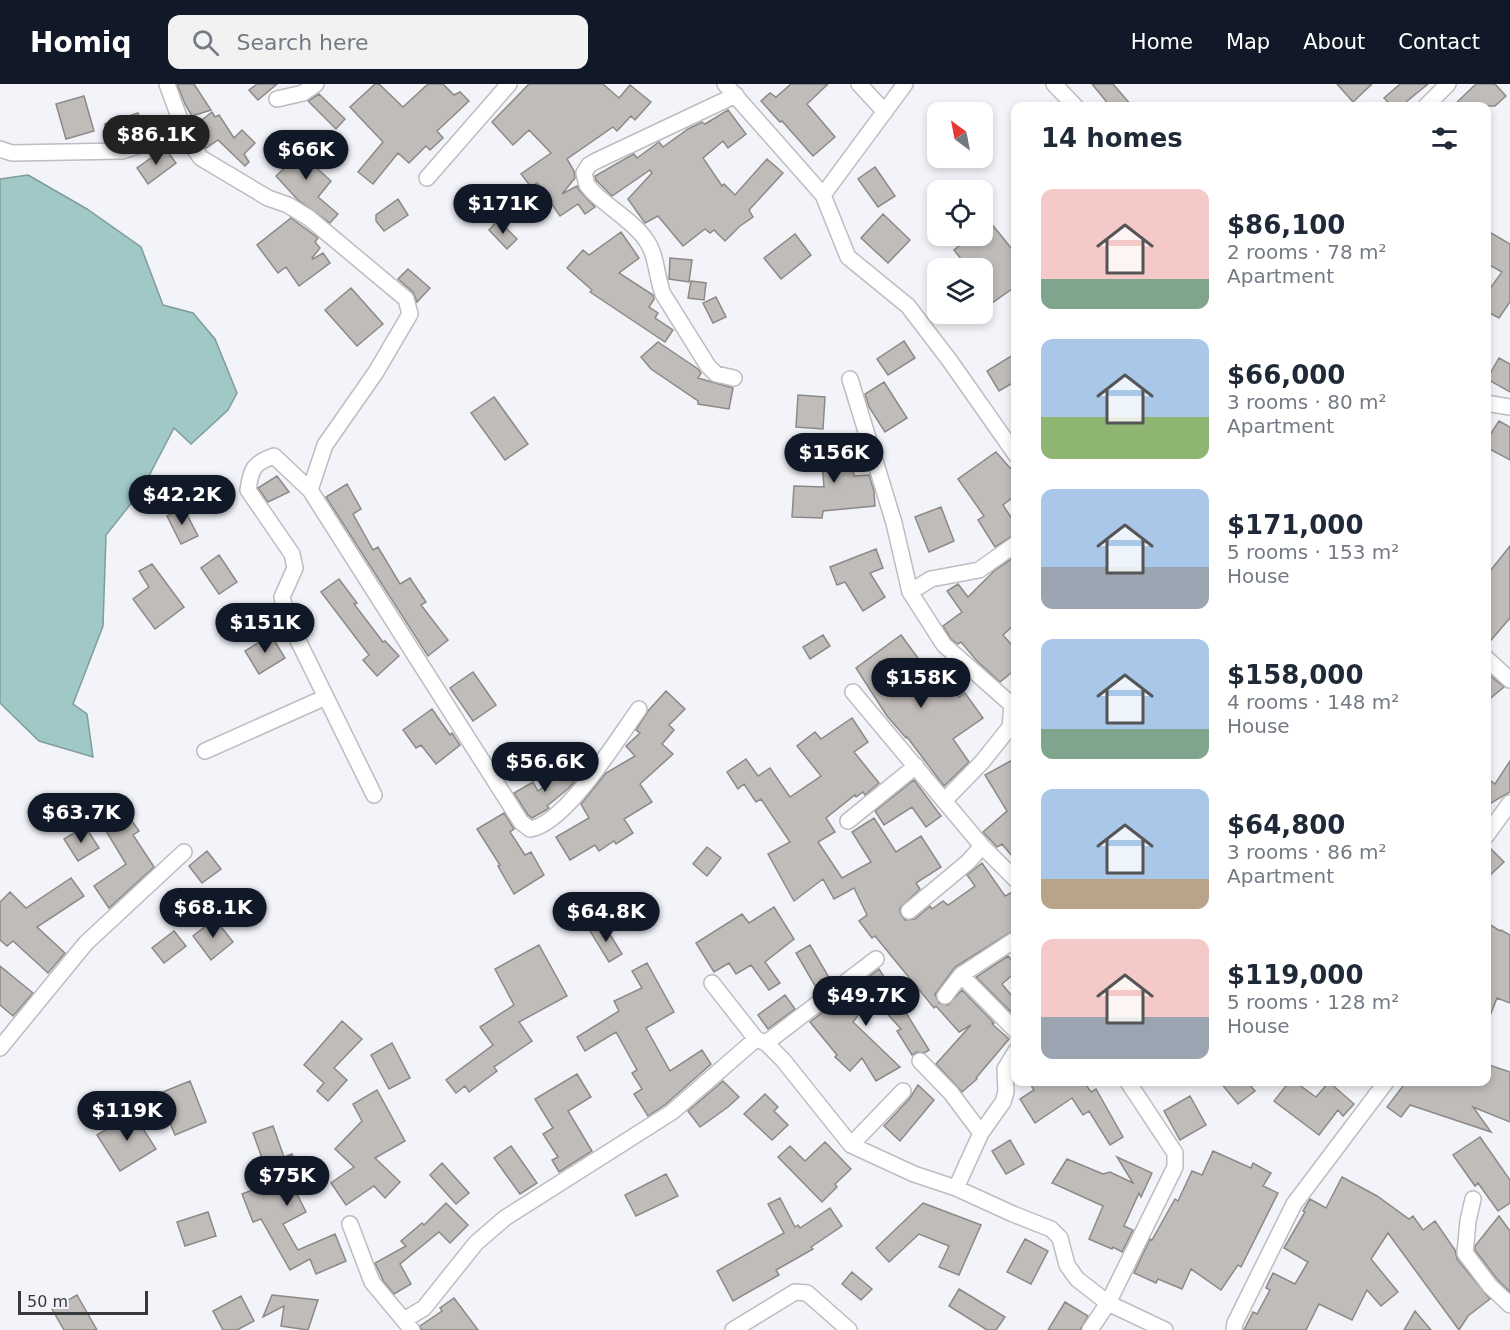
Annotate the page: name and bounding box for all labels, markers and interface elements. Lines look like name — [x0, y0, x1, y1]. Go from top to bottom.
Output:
search box — [168, 15, 588, 69]
text: Homiq — [30, 26, 132, 59]
icon: search — [189, 26, 222, 59]
text: Search here — [237, 30, 369, 55]
text: Home — [1131, 30, 1193, 54]
text: Map — [1226, 30, 1270, 54]
text: About — [1303, 30, 1365, 54]
text: Contact — [1398, 30, 1480, 54]
north arrow — [927, 102, 993, 168]
map controls — [927, 102, 993, 324]
pin: $86.1K — [107, 115, 205, 166]
text: $86.1K — [117, 122, 195, 146]
icon: filters — [1428, 122, 1461, 155]
text: 14 homes — [1041, 123, 1183, 153]
pin: $66K — [270, 130, 342, 181]
text: $66K — [277, 137, 335, 161]
button: locate — [927, 180, 993, 246]
pin: $171K — [461, 184, 545, 235]
text: $171K — [467, 191, 539, 215]
text: $86,100 — [1227, 210, 1345, 240]
icon: home — [1089, 213, 1161, 285]
text: 2 rooms · 78 m² — [1227, 240, 1387, 264]
button: layers — [927, 258, 993, 324]
text: Apartment — [1227, 264, 1334, 288]
text: $66,000 — [1227, 360, 1345, 390]
icon: home — [1089, 363, 1161, 435]
text: 3 rooms · 80 m² — [1227, 390, 1387, 414]
text: Apartment — [1227, 414, 1334, 438]
pin: $156K — [792, 433, 876, 484]
text: $156K — [798, 440, 870, 464]
pin: $42.2K — [133, 475, 231, 526]
text: $42.2K — [143, 482, 221, 506]
text: $171,000 — [1227, 510, 1364, 540]
icon: home — [1089, 513, 1161, 585]
text: 5 rooms · 153 m² — [1227, 540, 1399, 564]
text: House — [1227, 564, 1290, 588]
pin: $151K — [223, 603, 307, 654]
text: $151K — [229, 610, 301, 634]
pin: $158K — [879, 658, 963, 709]
text: $158,000 — [1227, 660, 1364, 690]
icon: home — [1089, 663, 1161, 735]
text: $158K — [885, 665, 957, 689]
text: 4 rooms · 148 m² — [1227, 690, 1399, 714]
text: House — [1227, 714, 1290, 738]
pin: $56.6K — [496, 742, 594, 793]
text: $56.6K — [506, 749, 584, 773]
pin: $63.7K — [32, 793, 130, 844]
text: $63.7K — [42, 800, 120, 824]
text: $64,800 — [1227, 810, 1345, 840]
icon: home — [1089, 813, 1161, 885]
text: 3 rooms · 86 m² — [1227, 840, 1387, 864]
text: Apartment — [1227, 864, 1334, 888]
pin: $68.1K — [164, 888, 262, 939]
pin: $64.8K — [557, 892, 655, 943]
text: $68.1K — [174, 895, 252, 919]
text: $64.8K — [567, 899, 645, 923]
text: $119,000 — [1227, 960, 1364, 990]
icon: home — [1089, 963, 1161, 1035]
pin: $49.7K — [817, 976, 915, 1027]
text: $49.7K — [827, 983, 905, 1007]
text: 5 rooms · 128 m² — [1227, 990, 1399, 1014]
text: House — [1227, 1014, 1290, 1038]
pin: $119K — [85, 1091, 169, 1142]
text: $119K — [91, 1098, 163, 1122]
pin: $75K — [251, 1156, 323, 1207]
text: $75K — [258, 1163, 316, 1187]
scale bar — [18, 1288, 148, 1316]
text: 50 m — [27, 1292, 68, 1311]

